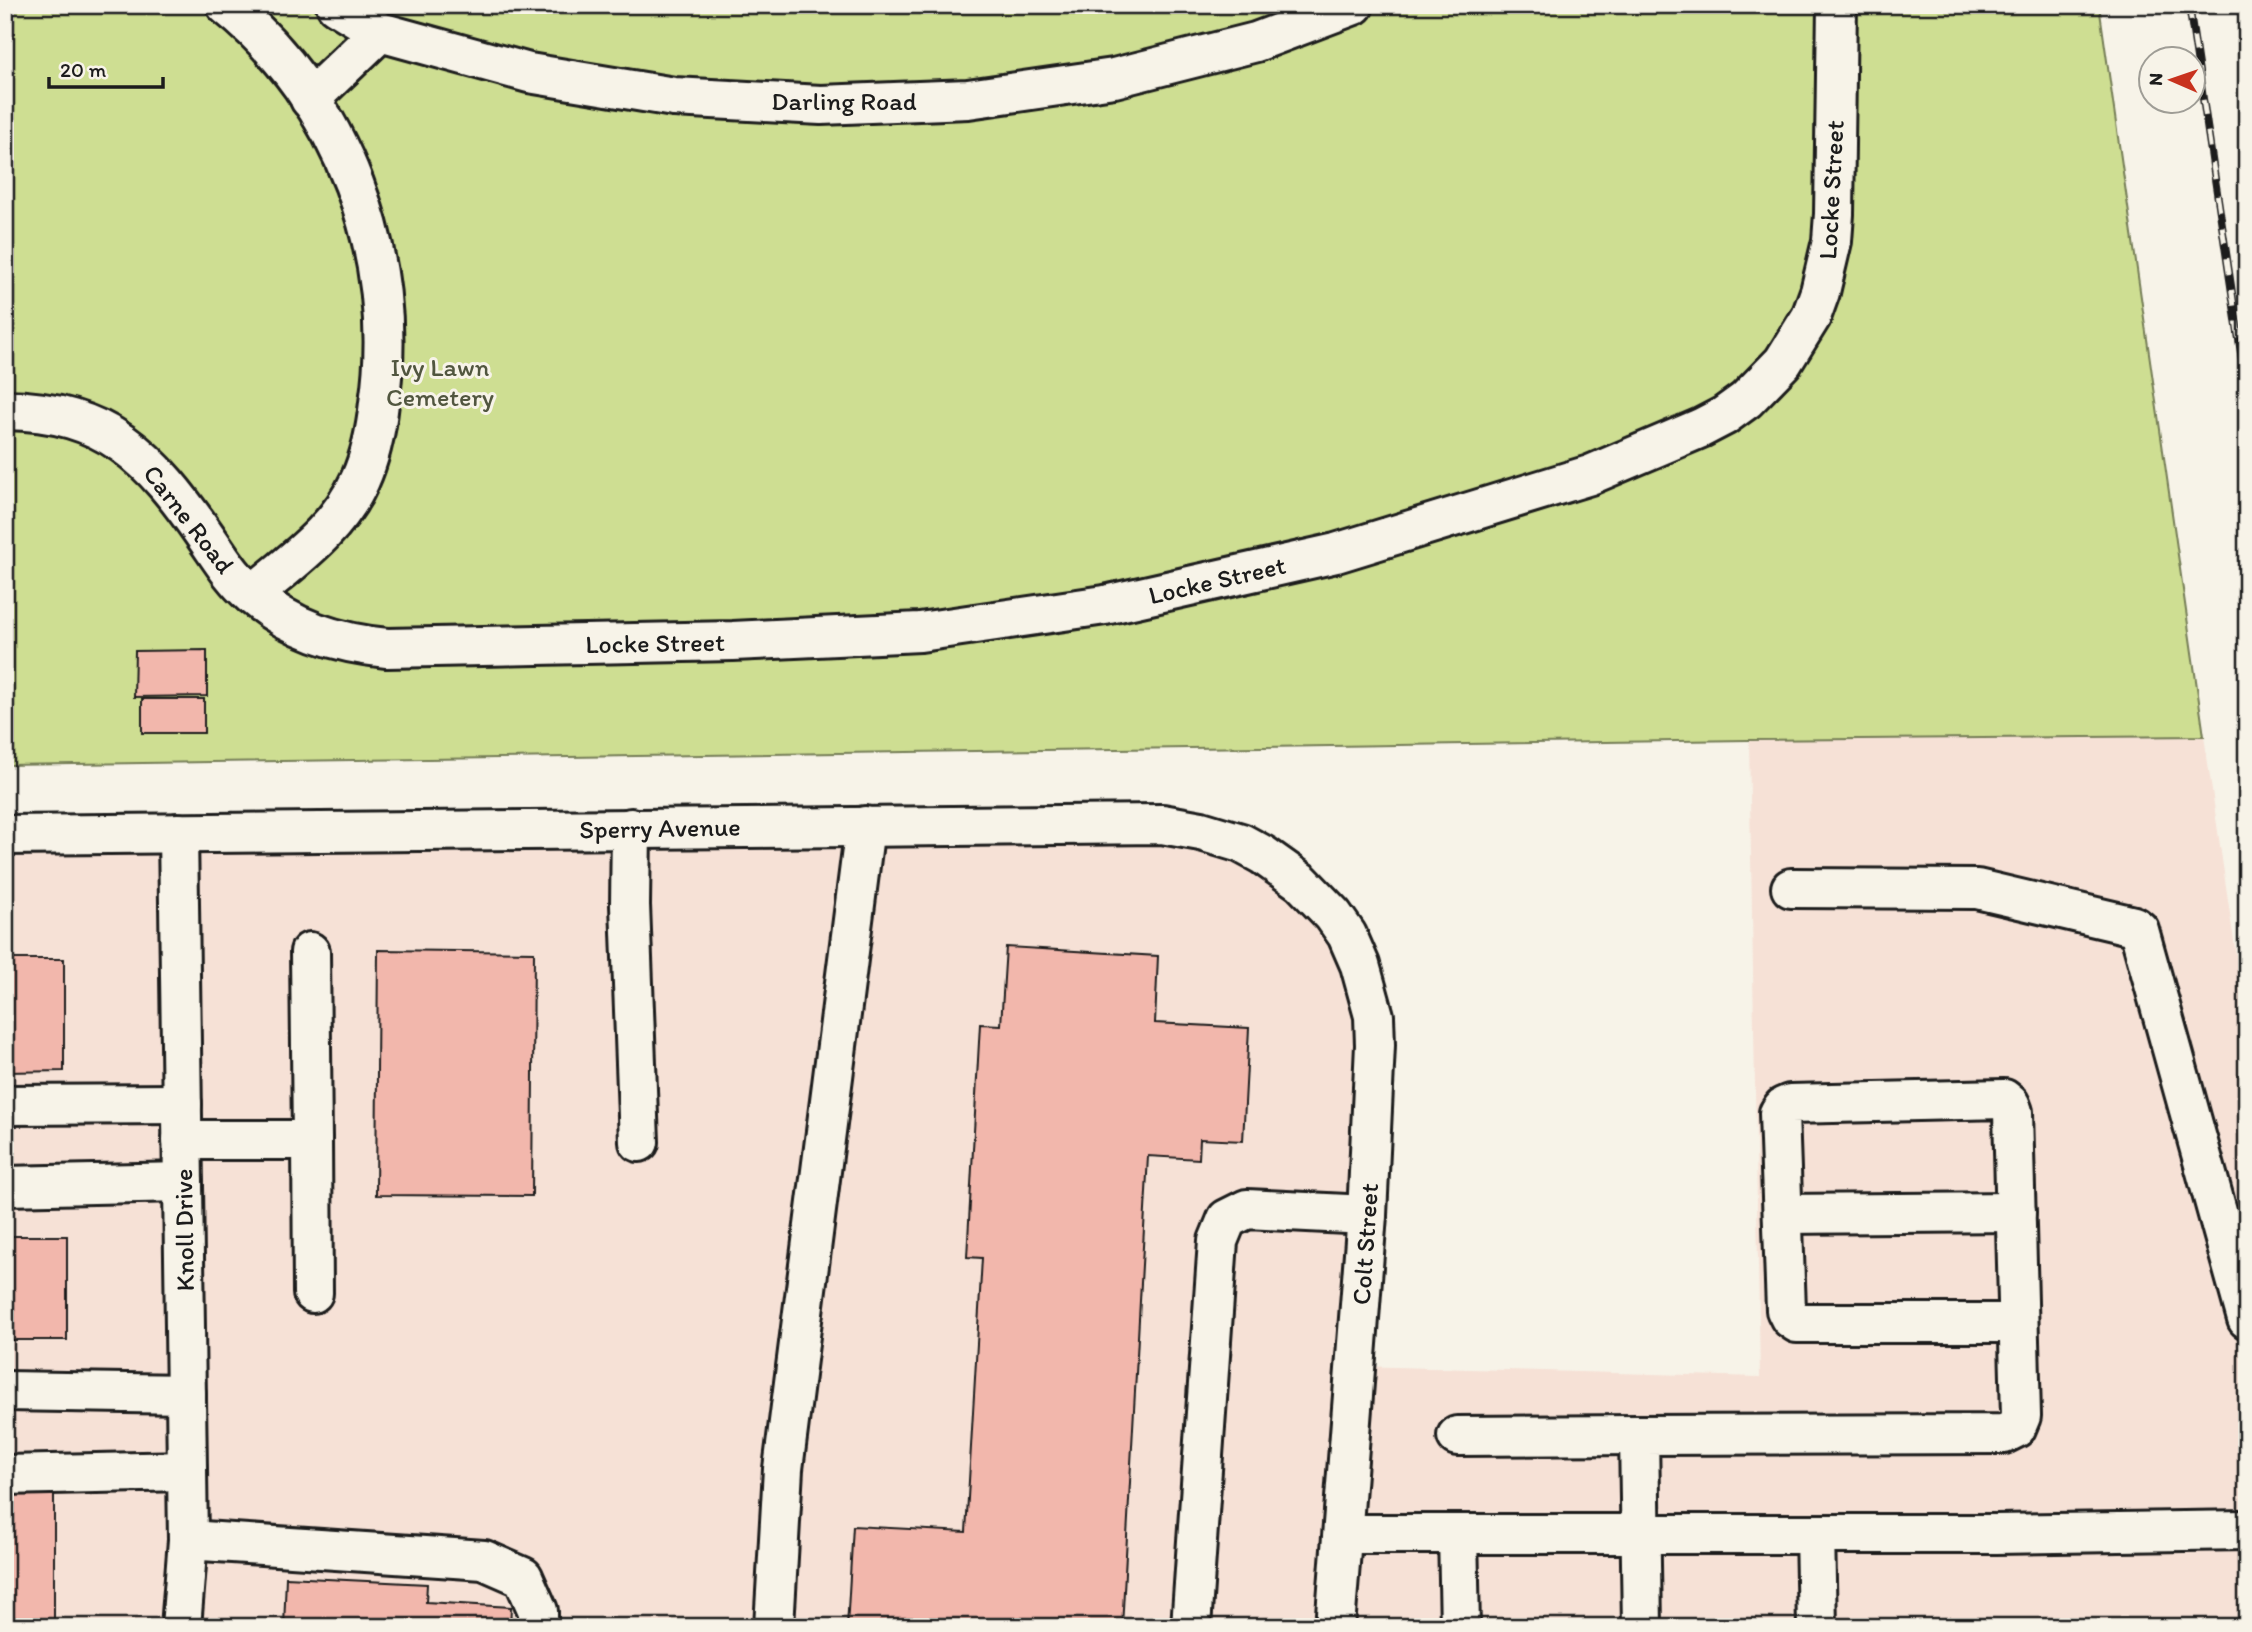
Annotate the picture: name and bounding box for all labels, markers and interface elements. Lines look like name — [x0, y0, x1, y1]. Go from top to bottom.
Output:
scale bar — [49, 46, 163, 90]
north arrow — [2136, 46, 2206, 116]
text: 20 m — [60, 57, 107, 82]
text: N — [2144, 73, 2167, 86]
street label: Darling Road — [771, 85, 917, 117]
street label: Locke Street — [1811, 119, 1851, 260]
park label: Ivy Lawn Cemetery — [386, 351, 494, 413]
street label: Carne Road — [136, 458, 242, 580]
street label: Locke Street — [1145, 549, 1289, 611]
street label: Locke Street — [585, 626, 725, 660]
street label: Sperry Avenue — [579, 811, 741, 845]
street label: Knoll Drive — [167, 1168, 201, 1292]
street label: Colt Street — [1345, 1182, 1385, 1306]

